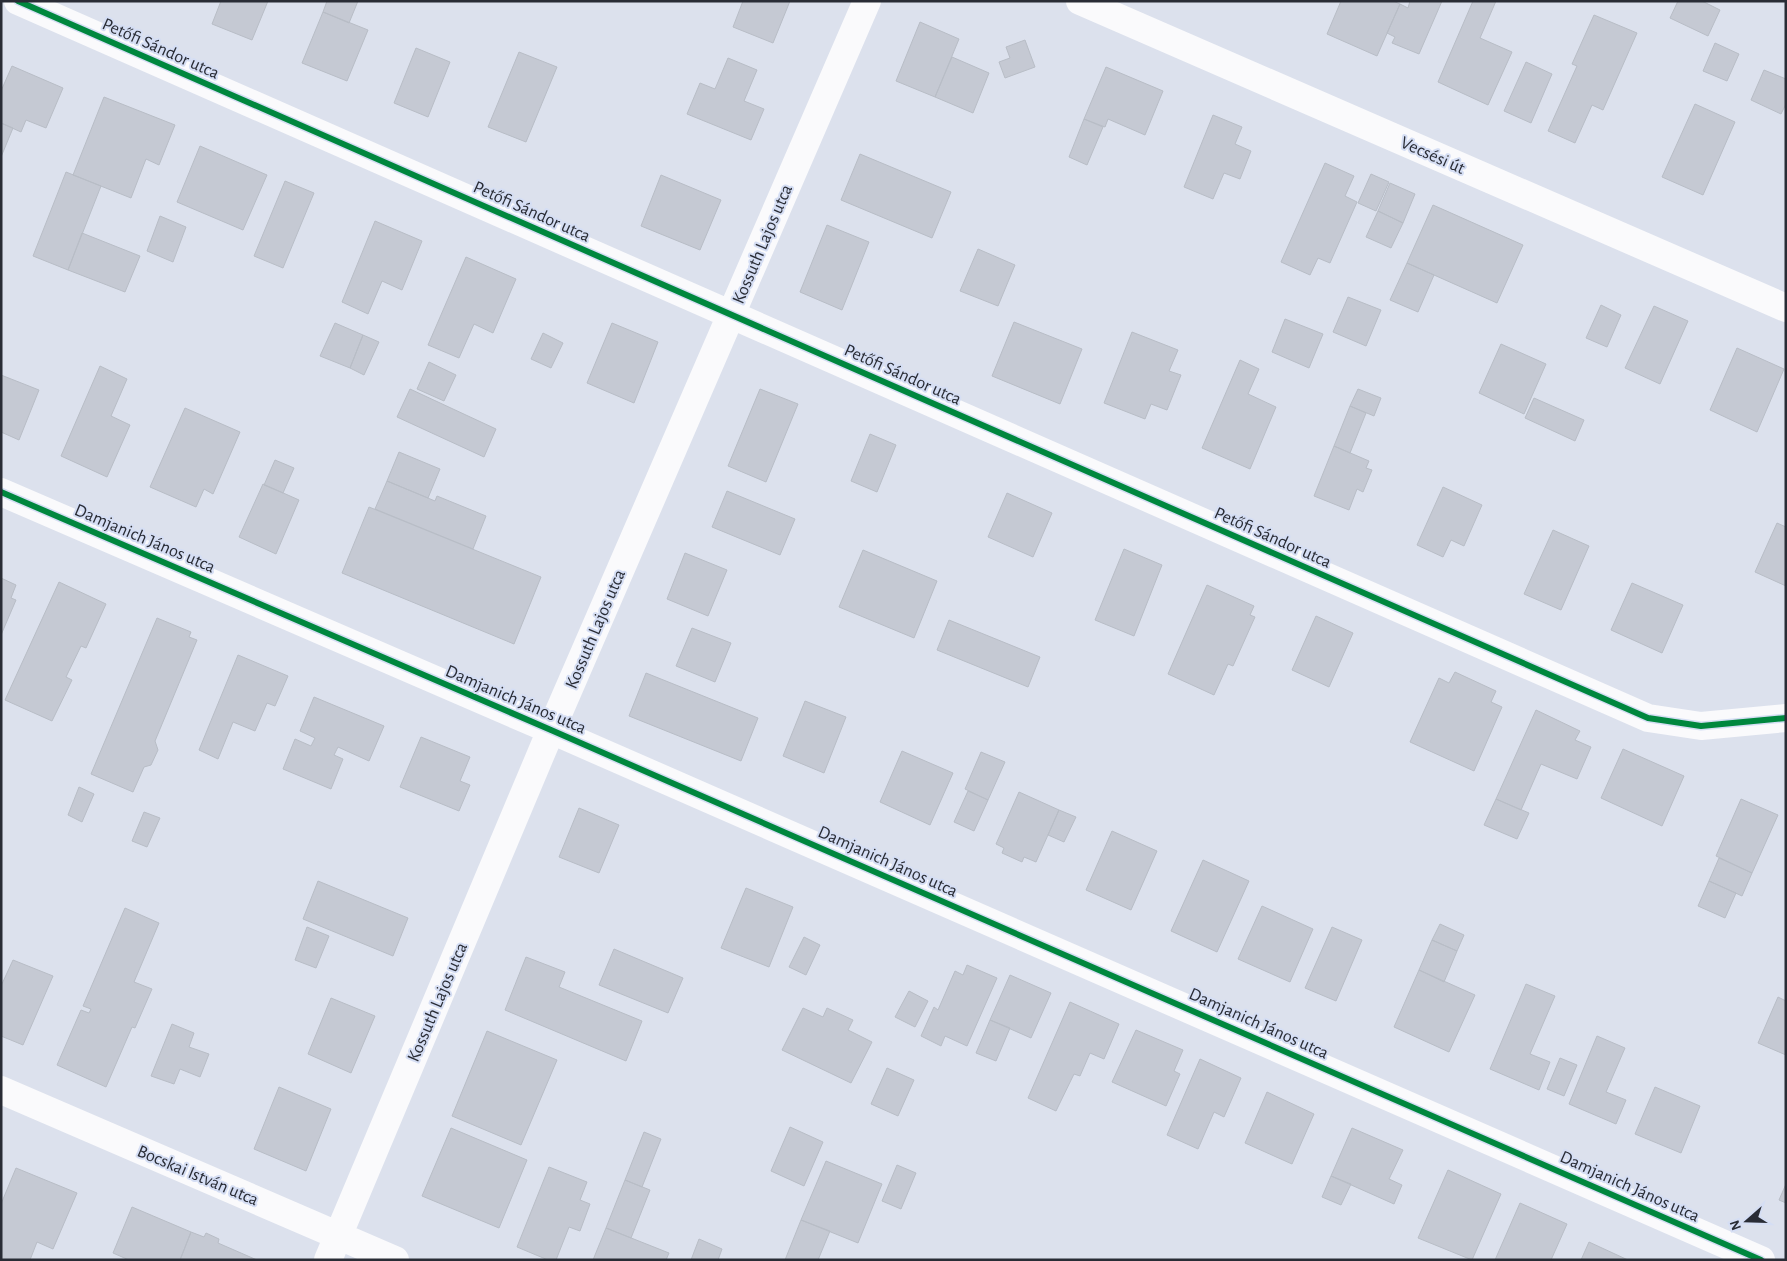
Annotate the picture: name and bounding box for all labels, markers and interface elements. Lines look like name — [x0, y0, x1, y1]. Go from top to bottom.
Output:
street label: Petőfi Sándor utca — [99, 15, 222, 83]
street label: Vecsési út — [1398, 134, 1468, 178]
street label: Petőfi Sándor utca — [470, 178, 593, 246]
street label: Kossuth Lajos utca — [730, 182, 796, 307]
street label: Petőfi Sándor utca — [841, 341, 964, 409]
street label: Damjanich János utca — [72, 501, 218, 577]
street label: Petőfi Sándor utca — [1211, 504, 1334, 572]
street label: Kossuth Lajos utca — [563, 567, 629, 692]
street label: Damjanich János utca — [443, 662, 589, 738]
street label: Damjanich János utca — [815, 823, 960, 901]
street label: Kossuth Lajos utca — [405, 940, 471, 1065]
street label: Damjanich János utca — [1186, 985, 1331, 1063]
street label: Bocskai István utca — [134, 1142, 261, 1210]
street label: Damjanich János utca — [1557, 1148, 1702, 1226]
north arrow — [1722, 1196, 1772, 1246]
text: N — [1727, 1218, 1744, 1232]

